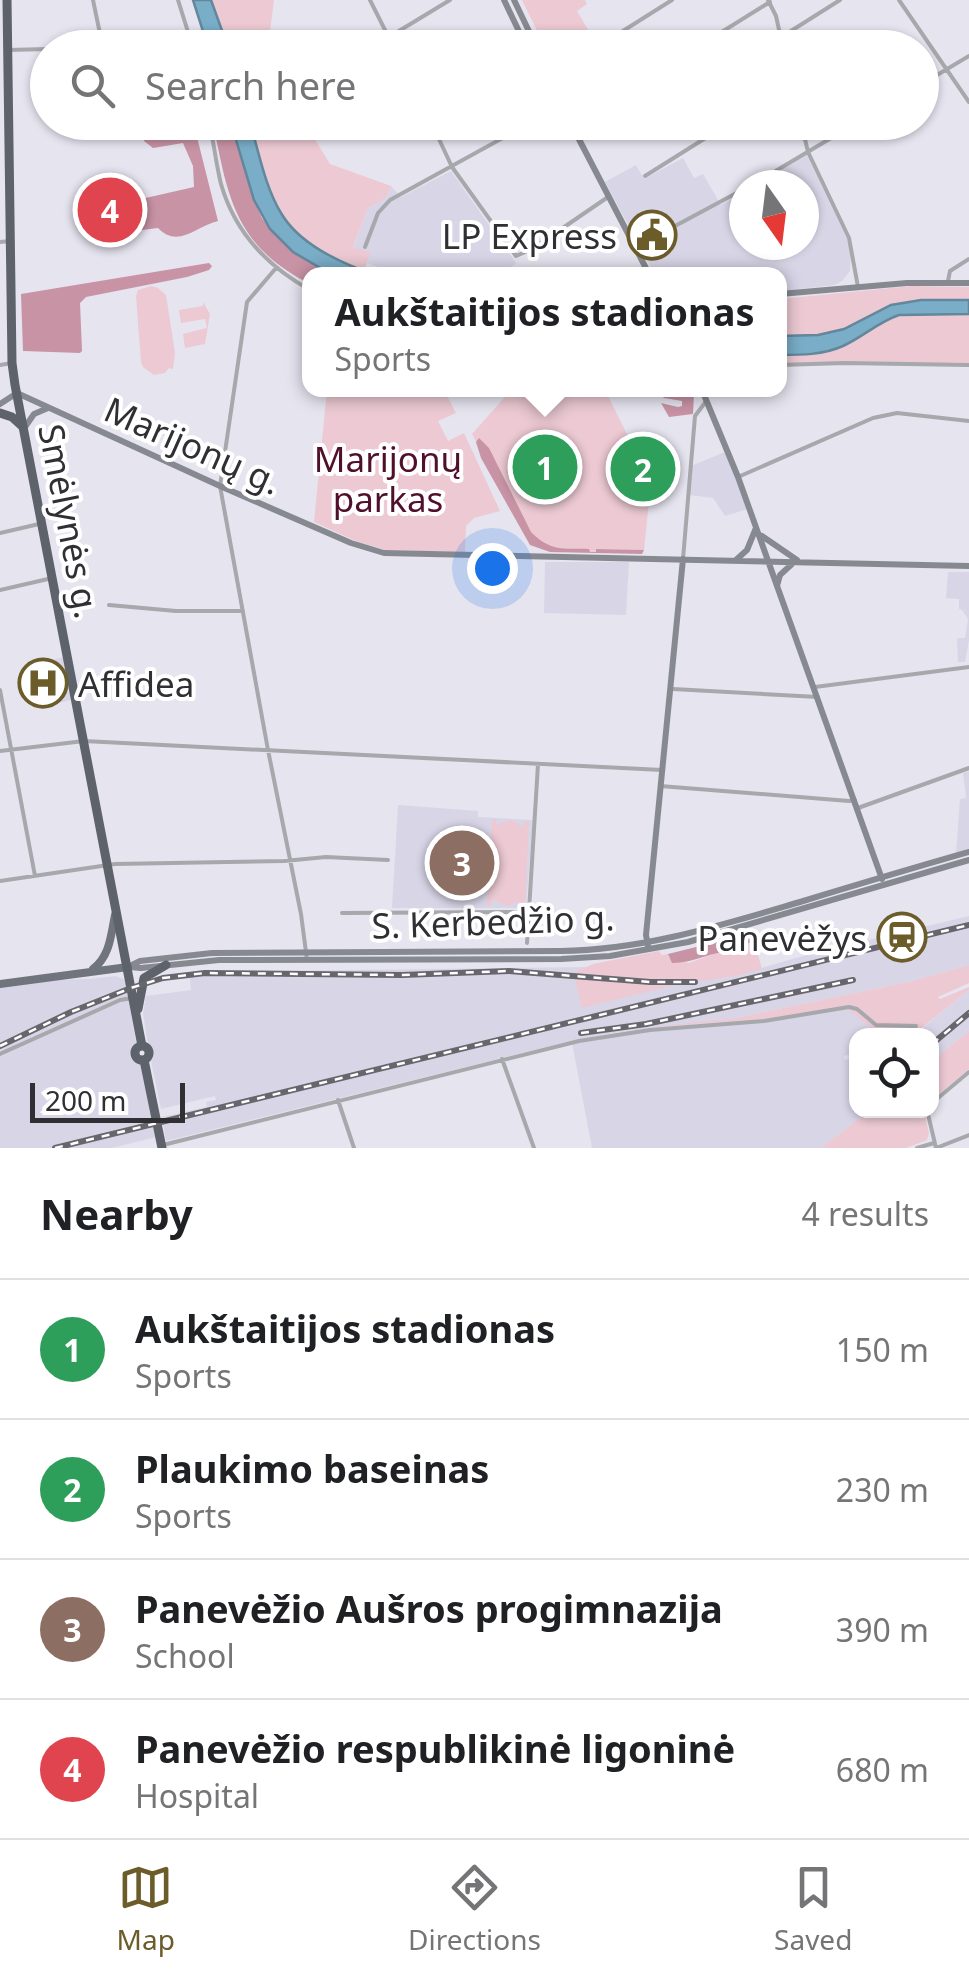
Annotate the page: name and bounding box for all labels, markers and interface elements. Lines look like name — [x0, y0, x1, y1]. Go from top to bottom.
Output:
search box — [30, 30, 939, 140]
icon: search — [65, 58, 120, 113]
text: Search here — [145, 59, 356, 111]
north arrow — [729, 170, 819, 260]
pin: 4 — [78, 172, 142, 248]
public building icon: LP Express — [626, 209, 678, 261]
place label: LP Express — [442, 212, 617, 259]
popup — [302, 267, 787, 397]
text: Aukštaitijos stadionas — [334, 285, 755, 337]
text: Sports — [334, 337, 431, 380]
street label: Marijonų g. — [97, 385, 289, 505]
street label: Smėlynės g. — [28, 420, 112, 622]
pin: 1 — [512, 430, 578, 504]
pin: 2 — [610, 432, 676, 506]
park label: Marijonų parkas — [314, 435, 462, 522]
your location — [467, 543, 518, 594]
hospital icon: Affidea — [17, 657, 69, 709]
place label: Affidea — [78, 660, 194, 707]
pin: 3 — [430, 826, 494, 900]
street label: S. Kerbedžio g. — [371, 893, 615, 949]
station icon: Panevėžys — [876, 911, 928, 963]
place label: Panevėžys — [697, 914, 867, 961]
map controls — [849, 1028, 939, 1118]
button: locate — [849, 1028, 939, 1118]
scale bar — [30, 1078, 185, 1122]
text: 200 m — [45, 1081, 127, 1119]
text: Nearby — [40, 1185, 193, 1242]
text: 4 results — [802, 1192, 929, 1235]
text: Aukštaitijos stadionas — [135, 1302, 555, 1354]
text: 1 — [63, 1328, 82, 1371]
text: 150 m — [836, 1328, 929, 1371]
text: Sports — [135, 1354, 232, 1397]
text: Plaukimo baseinas — [135, 1442, 489, 1494]
text: 2 — [63, 1468, 82, 1511]
text: 230 m — [836, 1468, 929, 1511]
text: Sports — [135, 1494, 232, 1537]
text: Panevėžio Aušros progimnazija — [135, 1582, 723, 1634]
text: 3 — [63, 1608, 82, 1651]
text: 390 m — [836, 1608, 929, 1651]
text: School — [135, 1634, 235, 1677]
text: Panevėžio respublikinė ligoninė — [135, 1722, 735, 1774]
text: 4 — [63, 1748, 82, 1791]
text: 680 m — [836, 1748, 929, 1791]
text: Hospital — [135, 1774, 259, 1817]
tab: Map — [117, 1860, 175, 1958]
tab: Directions — [408, 1860, 541, 1958]
tab: Saved — [774, 1860, 852, 1958]

